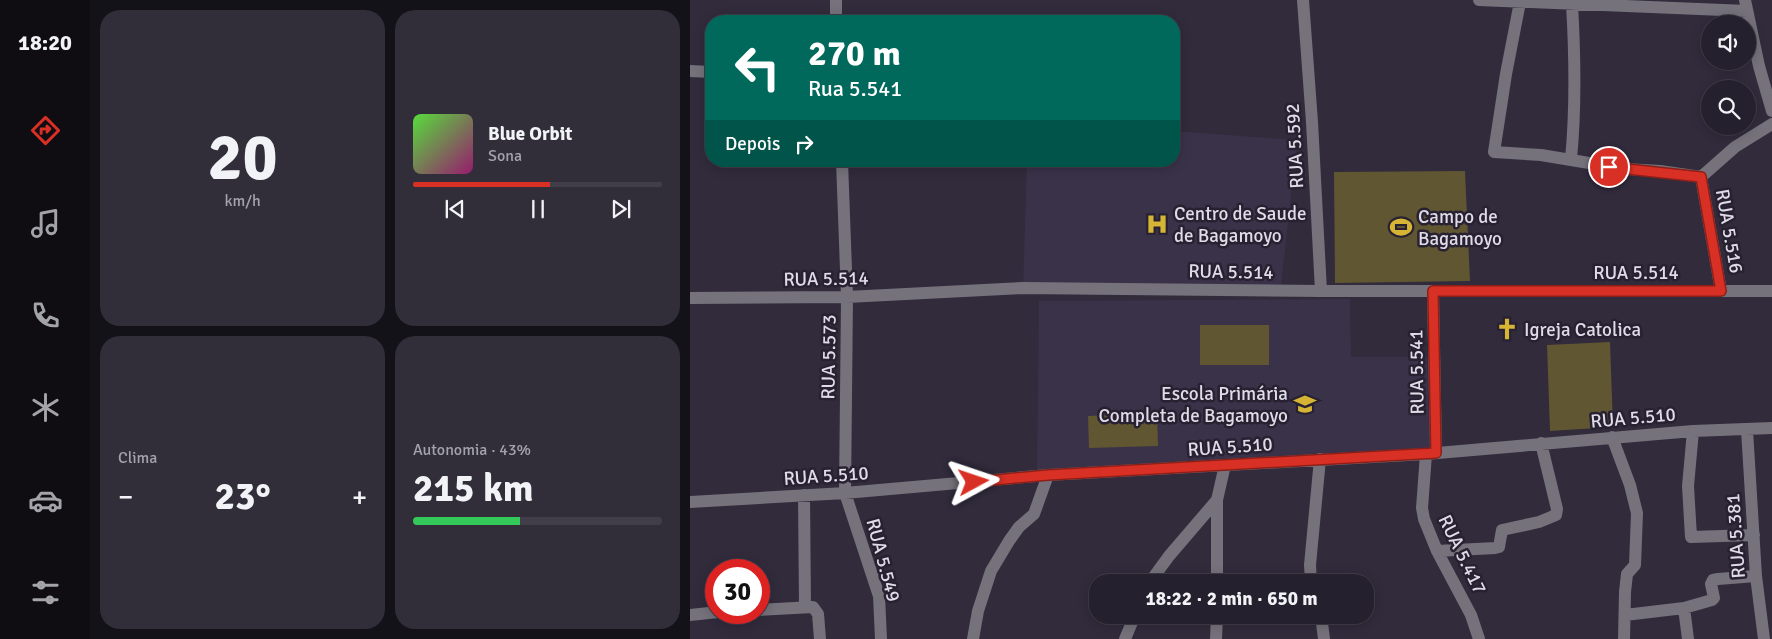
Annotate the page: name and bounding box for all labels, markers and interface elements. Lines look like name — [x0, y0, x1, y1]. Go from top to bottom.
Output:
map controls — [1701, 15, 1756, 135]
button: sound — [1701, 15, 1756, 70]
text: 18:20 — [18, 29, 72, 56]
text: 270 m — [808, 32, 901, 75]
icon: left — [725, 35, 790, 100]
text: Rua 5.541 — [808, 75, 902, 102]
button: search — [1701, 80, 1756, 135]
street label: RUA 5.592 — [1281, 103, 1309, 189]
icon: directions — [28, 113, 63, 148]
text: 20 — [207, 118, 278, 198]
text: Blue Orbit — [488, 122, 572, 146]
icon: right — [790, 130, 818, 158]
text: Depois — [725, 132, 780, 156]
text: Sona — [488, 146, 522, 166]
pin — [1588, 146, 1630, 188]
icon: arrive — [1595, 153, 1623, 181]
street label: RUA 5.516 — [1710, 187, 1748, 275]
text: km/h — [224, 191, 261, 211]
icon: previous — [441, 195, 469, 223]
icon: pause — [524, 195, 552, 223]
icon: next — [607, 195, 635, 223]
place label: Centro de Saude de Bagamoyo — [1174, 202, 1306, 248]
place label: Campo de Bagamoyo — [1418, 205, 1502, 251]
icon: music — [28, 206, 63, 241]
hospital icon: Centro de Saude de Bagamoyo — [1144, 211, 1170, 237]
sports icon: Campo de Bagamoyo — [1388, 214, 1414, 240]
street label: RUA 5.514 — [1188, 259, 1274, 285]
street label: RUA 5.514 — [1593, 261, 1679, 285]
street label: RUA 5.514 — [783, 266, 869, 292]
icon: phone — [28, 298, 63, 333]
street label: RUA 5.573 — [816, 314, 842, 400]
church icon: Igreja Catolica — [1494, 316, 1520, 342]
place label: Igreja Catolica — [1524, 318, 1641, 342]
street label: RUA 5.541 — [1404, 329, 1430, 415]
place label: Escola Primária Completa de Bagamoyo — [1098, 382, 1288, 428]
icon: climate — [28, 390, 63, 425]
school or university icon: Escola Primária Completa de Bagamoyo — [1292, 391, 1318, 417]
street label: RUA 5.510 — [1590, 402, 1677, 434]
street label: RUA 5.510 — [1187, 432, 1273, 462]
text: Autonomia · 43% — [413, 440, 531, 460]
text: Clima — [118, 448, 157, 468]
position arrow — [947, 455, 999, 507]
street label: RUA 5.510 — [783, 461, 869, 491]
text: 215 km — [413, 465, 534, 512]
text: 23° — [214, 473, 271, 520]
text: − — [118, 480, 133, 514]
text: + — [352, 480, 367, 514]
icon: car — [28, 483, 63, 518]
street label: RUA 5.381 — [1721, 493, 1751, 579]
street label: RUA 5.417 — [1433, 511, 1492, 598]
street label: RUA 5.549 — [860, 516, 906, 605]
speed limit sign: 30 — [705, 559, 770, 624]
icon: filters — [28, 575, 63, 610]
text: 18:22 · 2 min · 650 m — [1145, 587, 1318, 611]

